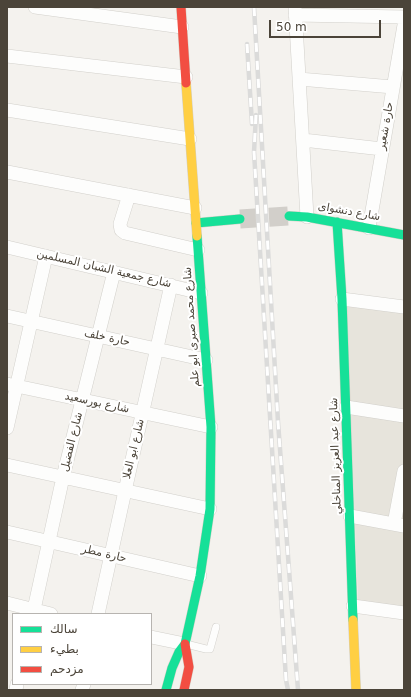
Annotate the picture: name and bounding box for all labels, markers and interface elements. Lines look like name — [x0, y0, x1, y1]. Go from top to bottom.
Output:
scale bar — [271, 12, 383, 38]
text: 50 m — [276, 20, 307, 34]
street label: حارة شعير — [375, 101, 397, 151]
street label: شارع دنشواى — [317, 200, 381, 224]
street label: شارع جمعية الشبان المسلمين — [35, 247, 173, 291]
street label: شارع محمد صبرى ابو علم — [181, 267, 203, 387]
street label: حارة خلف — [83, 327, 131, 349]
street label: شارع بورسعيد — [64, 390, 130, 416]
street label: شارع عبد العزيز المناخلي — [327, 398, 345, 514]
street label: شارع الفضيل — [58, 411, 86, 473]
street label: شارع ابو العلا — [121, 418, 147, 480]
street label: حارة مطر — [80, 542, 128, 566]
legend — [12, 613, 152, 685]
text: سالك — [50, 622, 77, 636]
text: بطيء — [50, 642, 79, 656]
text: مزدحم — [50, 662, 84, 676]

